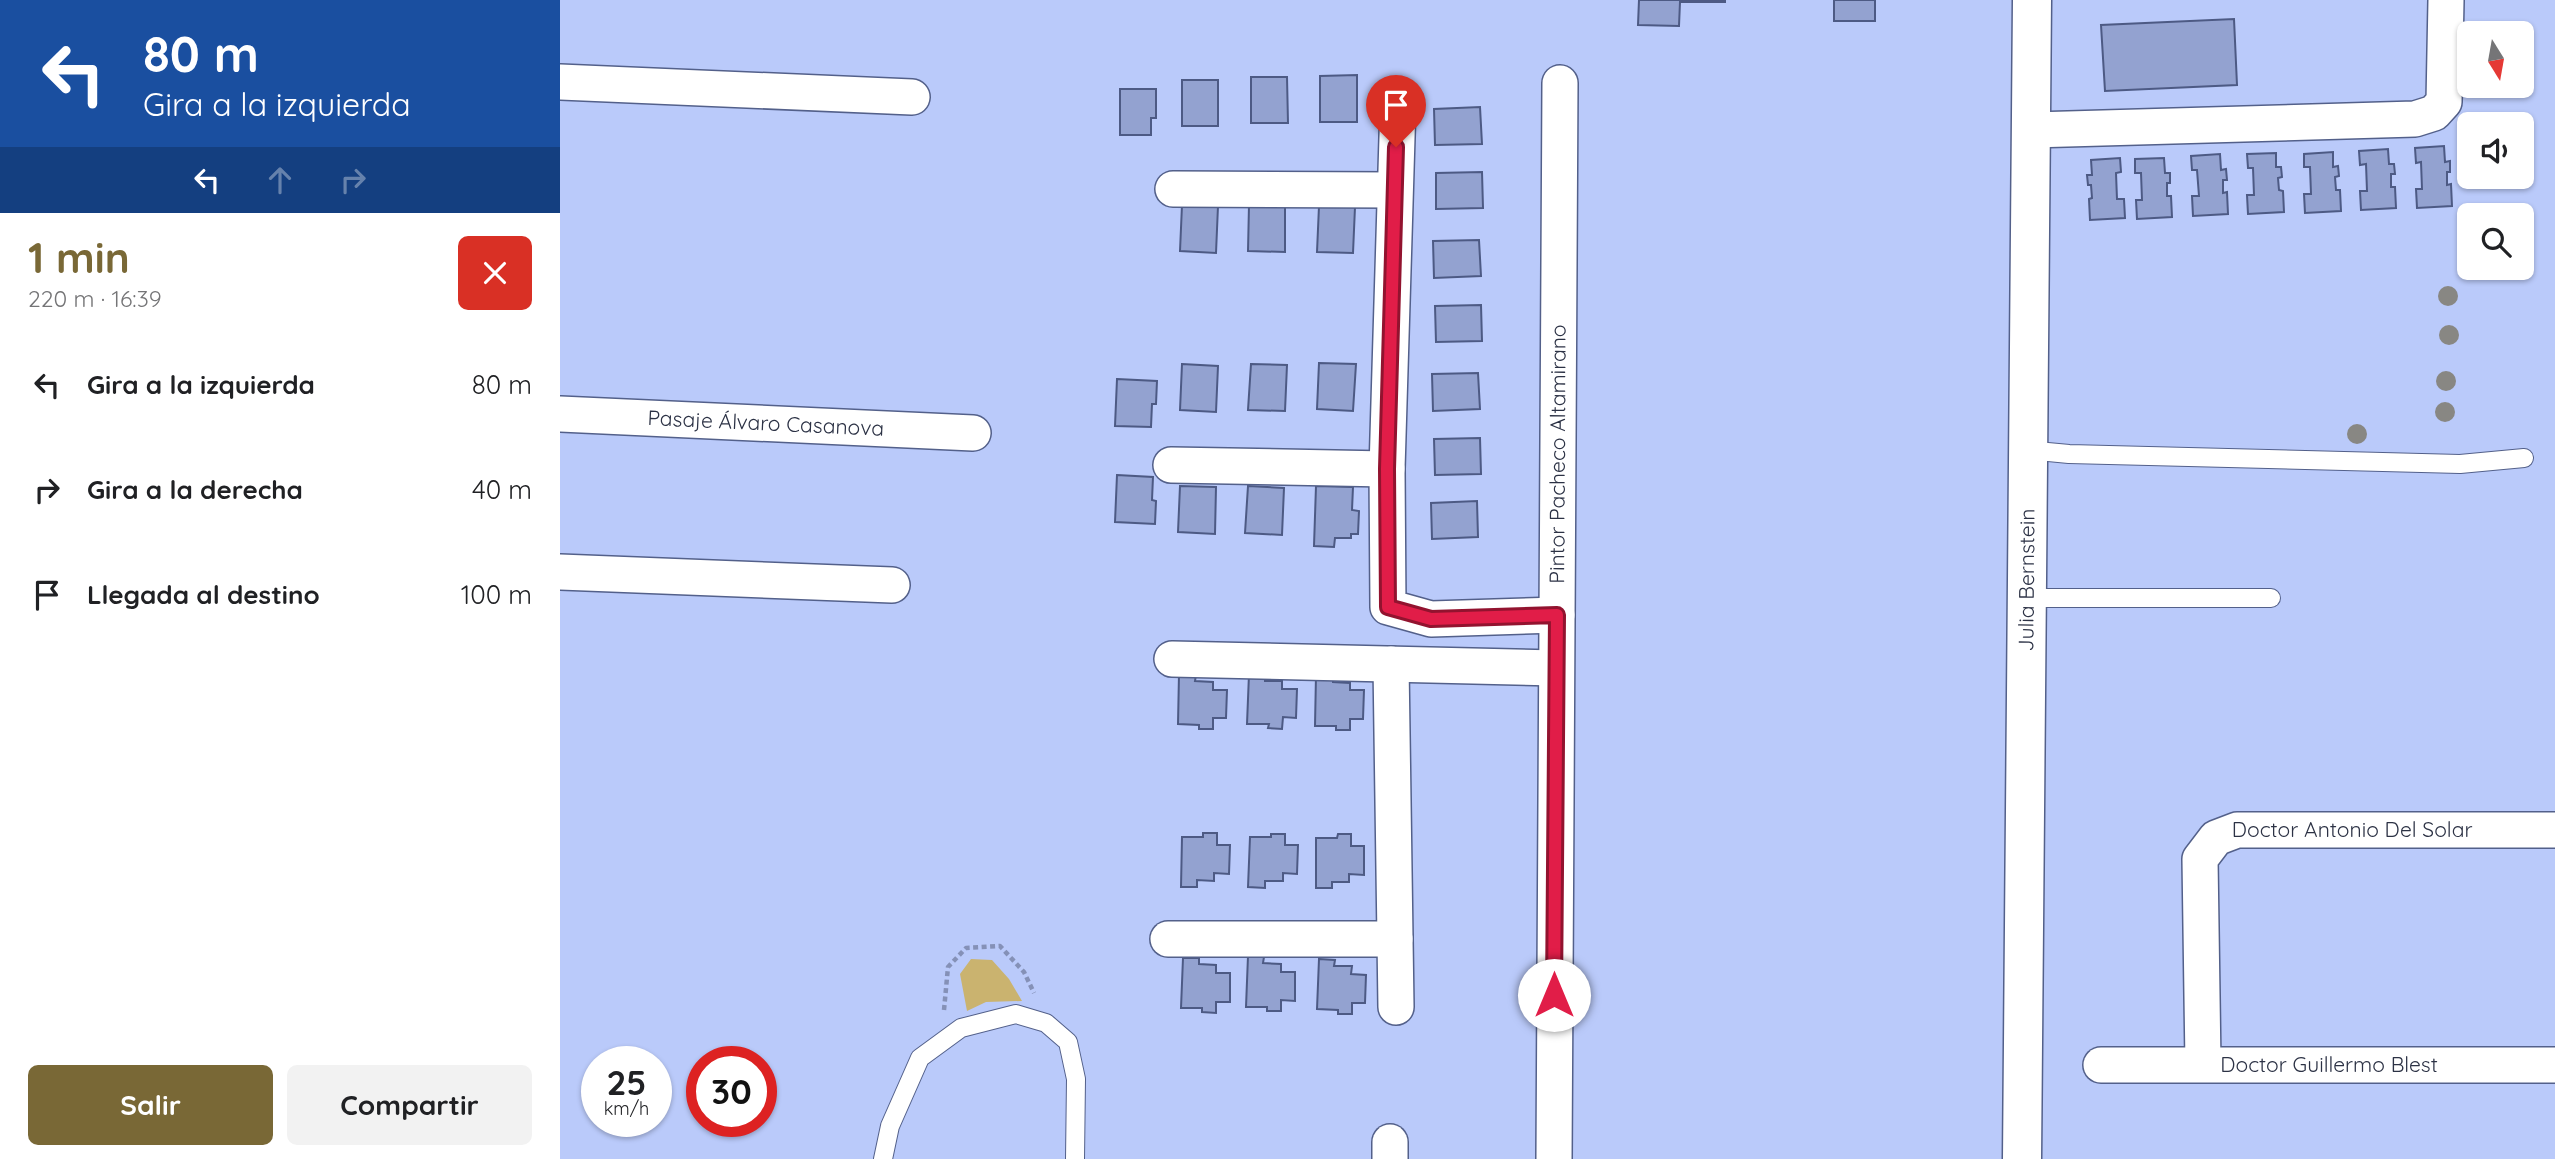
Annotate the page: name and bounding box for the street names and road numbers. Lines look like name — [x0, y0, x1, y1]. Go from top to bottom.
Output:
street label: Pintor Pacheco Altamirano — [1543, 324, 1571, 584]
street label: Pasaje Álvaro Casanova — [647, 404, 885, 441]
street label: Julia Bernstein — [2012, 508, 2040, 652]
street label: Doctor Antonio Del Solar — [2232, 816, 2473, 842]
street label: Doctor Guillermo Blest — [2220, 1051, 2438, 1077]

